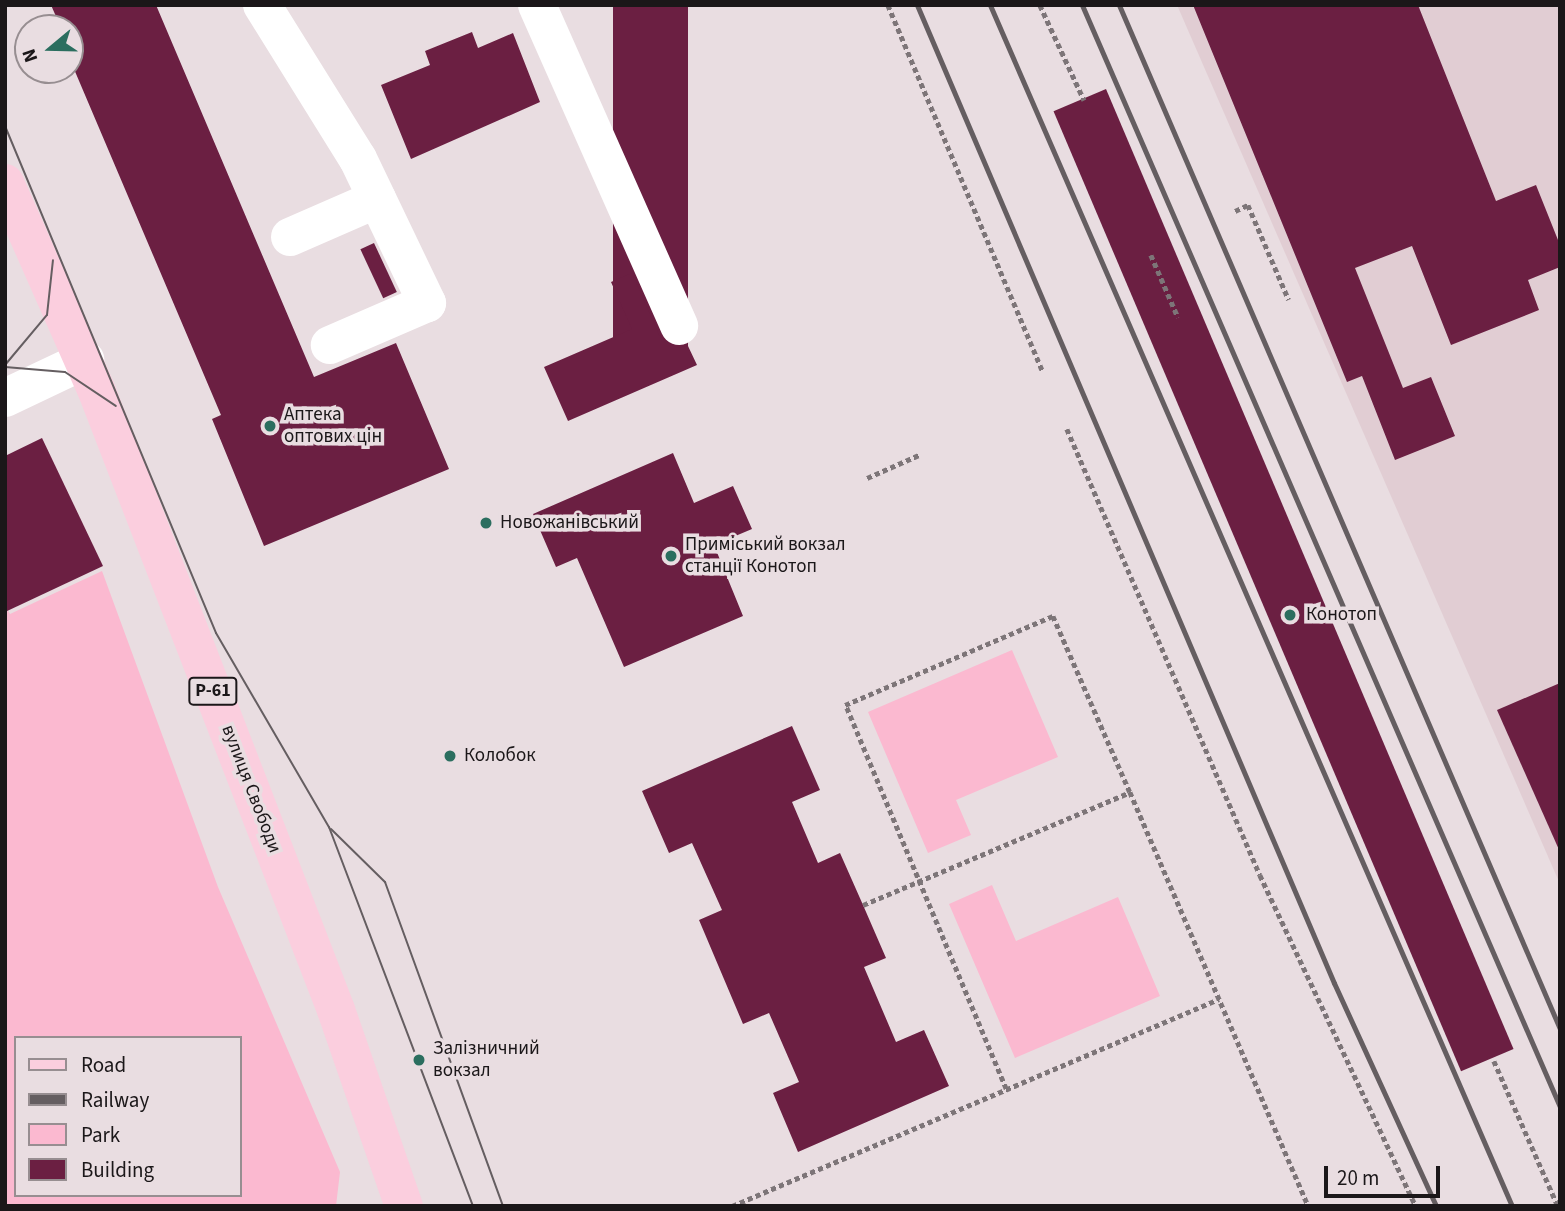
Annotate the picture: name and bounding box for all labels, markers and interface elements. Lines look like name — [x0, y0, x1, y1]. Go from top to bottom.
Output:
north arrow — [14, 14, 84, 84]
text: N — [16, 45, 45, 66]
place label: Аптека оптових цін — [284, 404, 382, 448]
marker: Аптека оптових цін — [262, 418, 278, 434]
place label: Новожанівський — [500, 512, 639, 534]
marker: Новожанівський — [478, 515, 494, 531]
place label: Приміський вокзал станції Конотоп — [685, 534, 846, 578]
marker: Приміський вокзал станції Конотоп — [663, 548, 679, 564]
place label: Конотоп — [1306, 604, 1377, 626]
marker: Конотоп — [1280, 605, 1300, 625]
road number: Р-61 — [187, 676, 239, 706]
street label: вулиця Свободи — [216, 722, 286, 856]
place label: Колобок — [464, 745, 536, 767]
marker: Колобок — [442, 748, 458, 764]
legend — [14, 1036, 242, 1197]
place label: Залізничний вокзал — [433, 1038, 540, 1082]
text: Road — [81, 1050, 126, 1080]
marker: Залізничний вокзал — [411, 1052, 427, 1068]
text: Railway — [81, 1085, 149, 1115]
text: Park — [81, 1120, 120, 1150]
scale bar — [1327, 1152, 1442, 1196]
text: Building — [81, 1155, 154, 1185]
text: 20 m — [1337, 1163, 1379, 1193]

